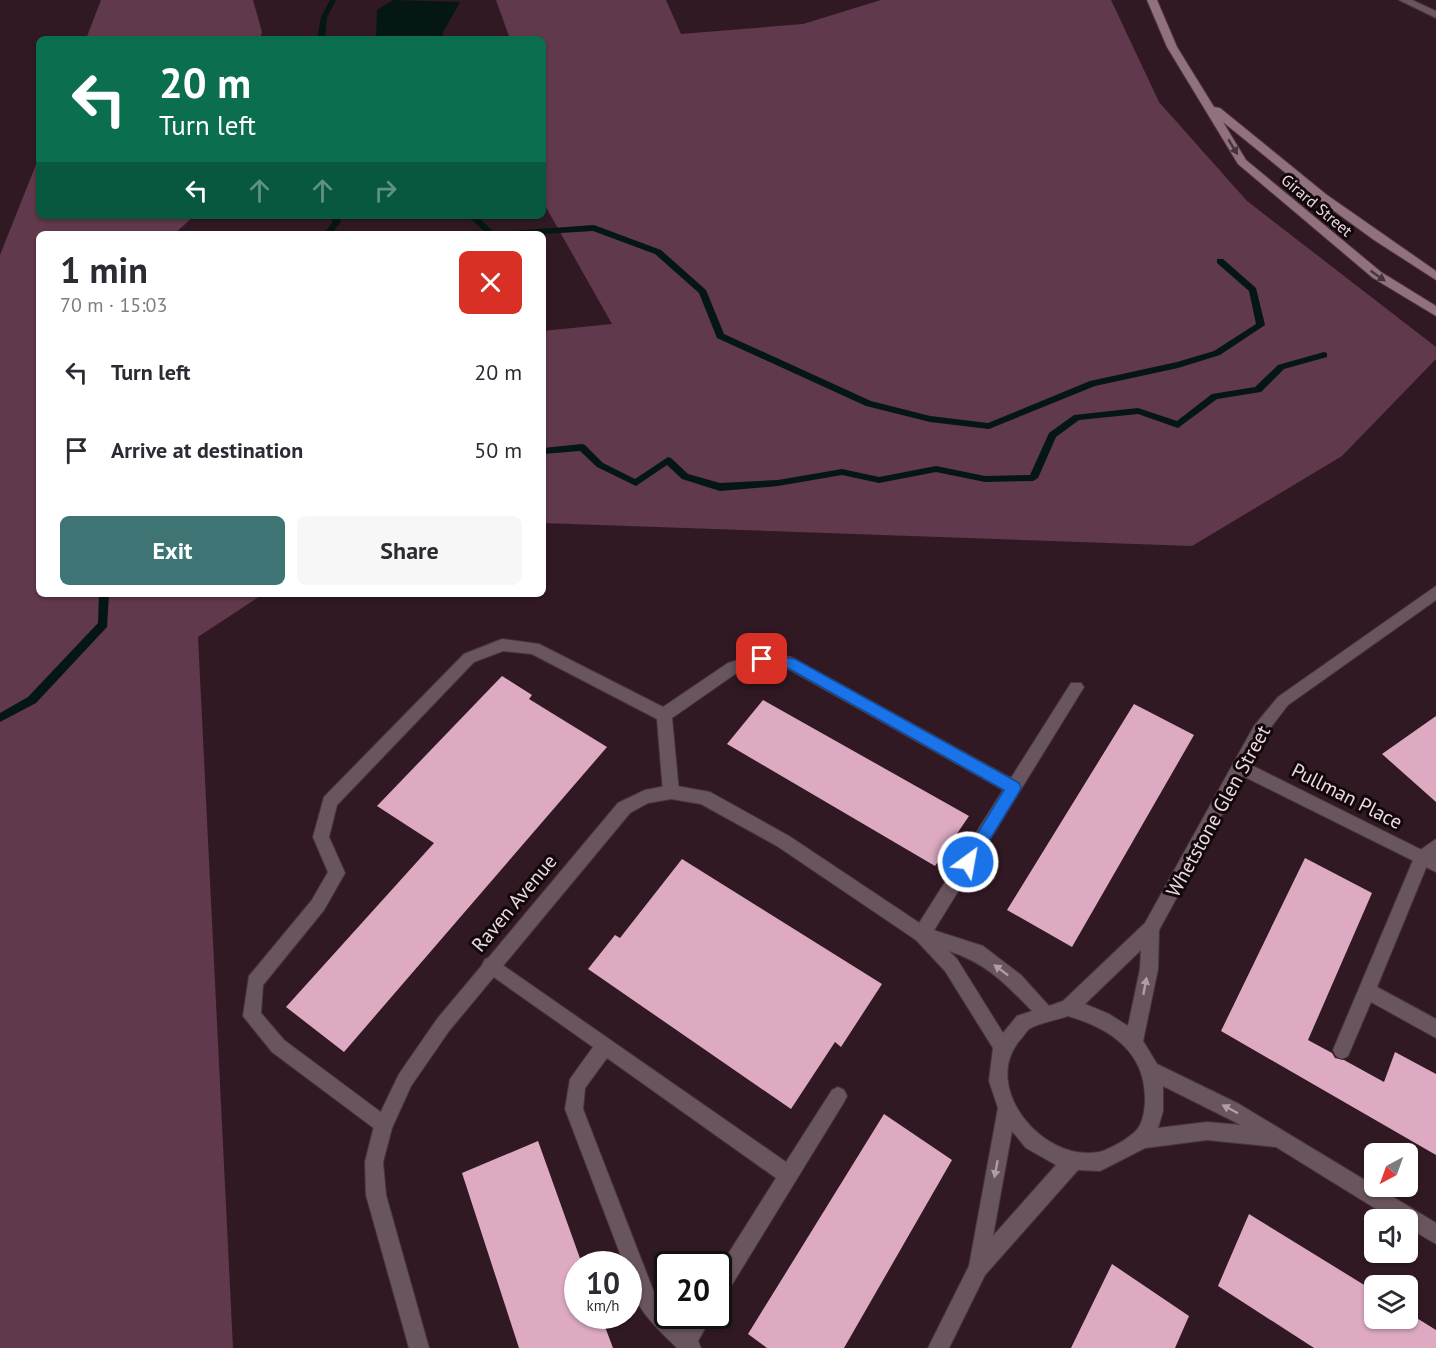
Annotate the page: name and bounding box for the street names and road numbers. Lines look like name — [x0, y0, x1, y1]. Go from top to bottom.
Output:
street label: Girard Street — [1277, 169, 1357, 241]
street label: Whetstone Glen Street — [1160, 720, 1276, 901]
street label: Pullman Place — [1287, 757, 1407, 835]
street label: Raven Avenue — [466, 849, 562, 957]

